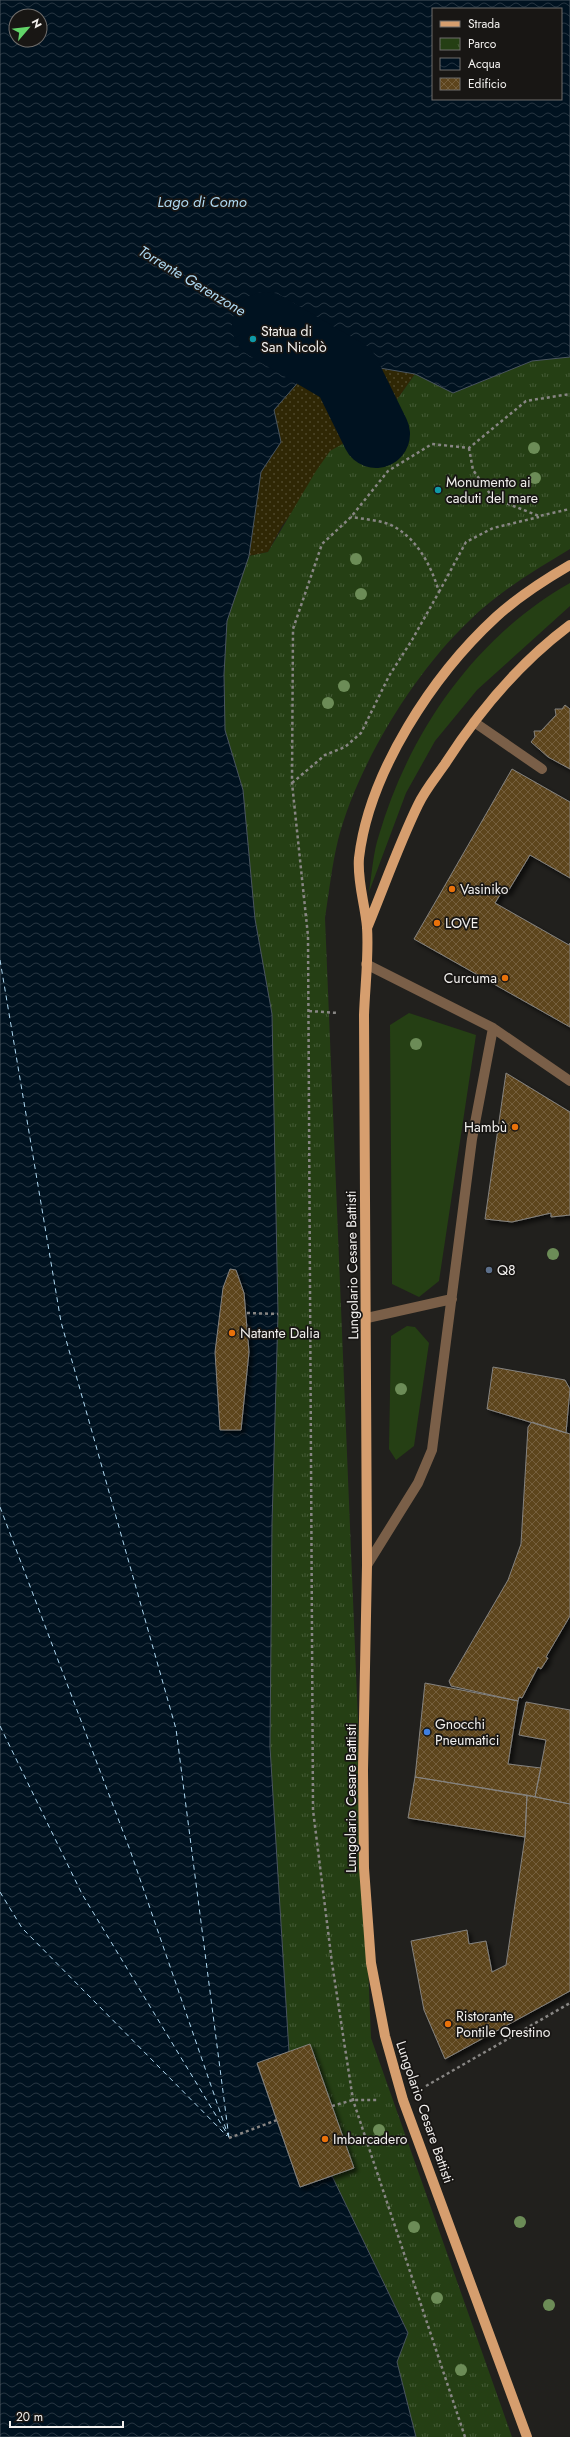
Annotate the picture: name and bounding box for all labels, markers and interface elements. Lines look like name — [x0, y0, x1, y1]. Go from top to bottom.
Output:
north arrow — [8, 8, 48, 48]
legend — [432, 8, 562, 100]
text: Strada — [468, 15, 500, 33]
text: N — [28, 16, 46, 31]
text: Parco — [468, 35, 497, 53]
text: Acqua — [468, 55, 501, 73]
text: Edificio — [468, 75, 507, 93]
water label: Lago di Como — [157, 191, 247, 213]
water label: Torrente Gerenzone — [134, 240, 250, 322]
place label: Statua di San Nicolò — [261, 321, 327, 357]
marker: Statua di San Nicolò — [248, 334, 258, 344]
place label: Monumento ai caduti del mare — [446, 472, 538, 508]
marker: Monumento ai caduti del mare — [433, 485, 443, 495]
place label: Vasiniko — [460, 879, 509, 899]
marker: Vasiniko — [447, 884, 457, 894]
place label: LOVE — [445, 913, 478, 933]
marker: LOVE — [432, 918, 442, 928]
place label: Curcuma — [444, 968, 497, 988]
marker: Curcuma — [500, 973, 510, 983]
place label: Hambù — [464, 1117, 507, 1137]
marker: Hambù — [510, 1122, 520, 1132]
street label: Lungolario Cesare Battisti — [341, 1190, 363, 1340]
place label: Q8 — [497, 1260, 516, 1280]
marker: Q8 — [484, 1265, 494, 1275]
place label: Natante Dalia — [240, 1323, 320, 1343]
marker: Natante Dalia — [227, 1328, 237, 1338]
place label: Gnocchi Pneumatici — [435, 1714, 499, 1750]
street label: Lungolario Cesare Battisti — [341, 1723, 361, 1873]
marker: Gnocchi Pneumatici — [422, 1727, 432, 1737]
place label: Ristorante Pontile Orestino — [456, 2006, 551, 2042]
marker: Ristorante Pontile Orestino — [443, 2019, 453, 2029]
street label: Lungolario Cesare Battisti — [391, 2038, 459, 2186]
place label: Imbarcadero — [333, 2129, 408, 2149]
marker: Imbarcadero — [320, 2134, 330, 2144]
scale bar — [10, 2403, 123, 2429]
text: 20 m — [16, 2408, 43, 2426]

